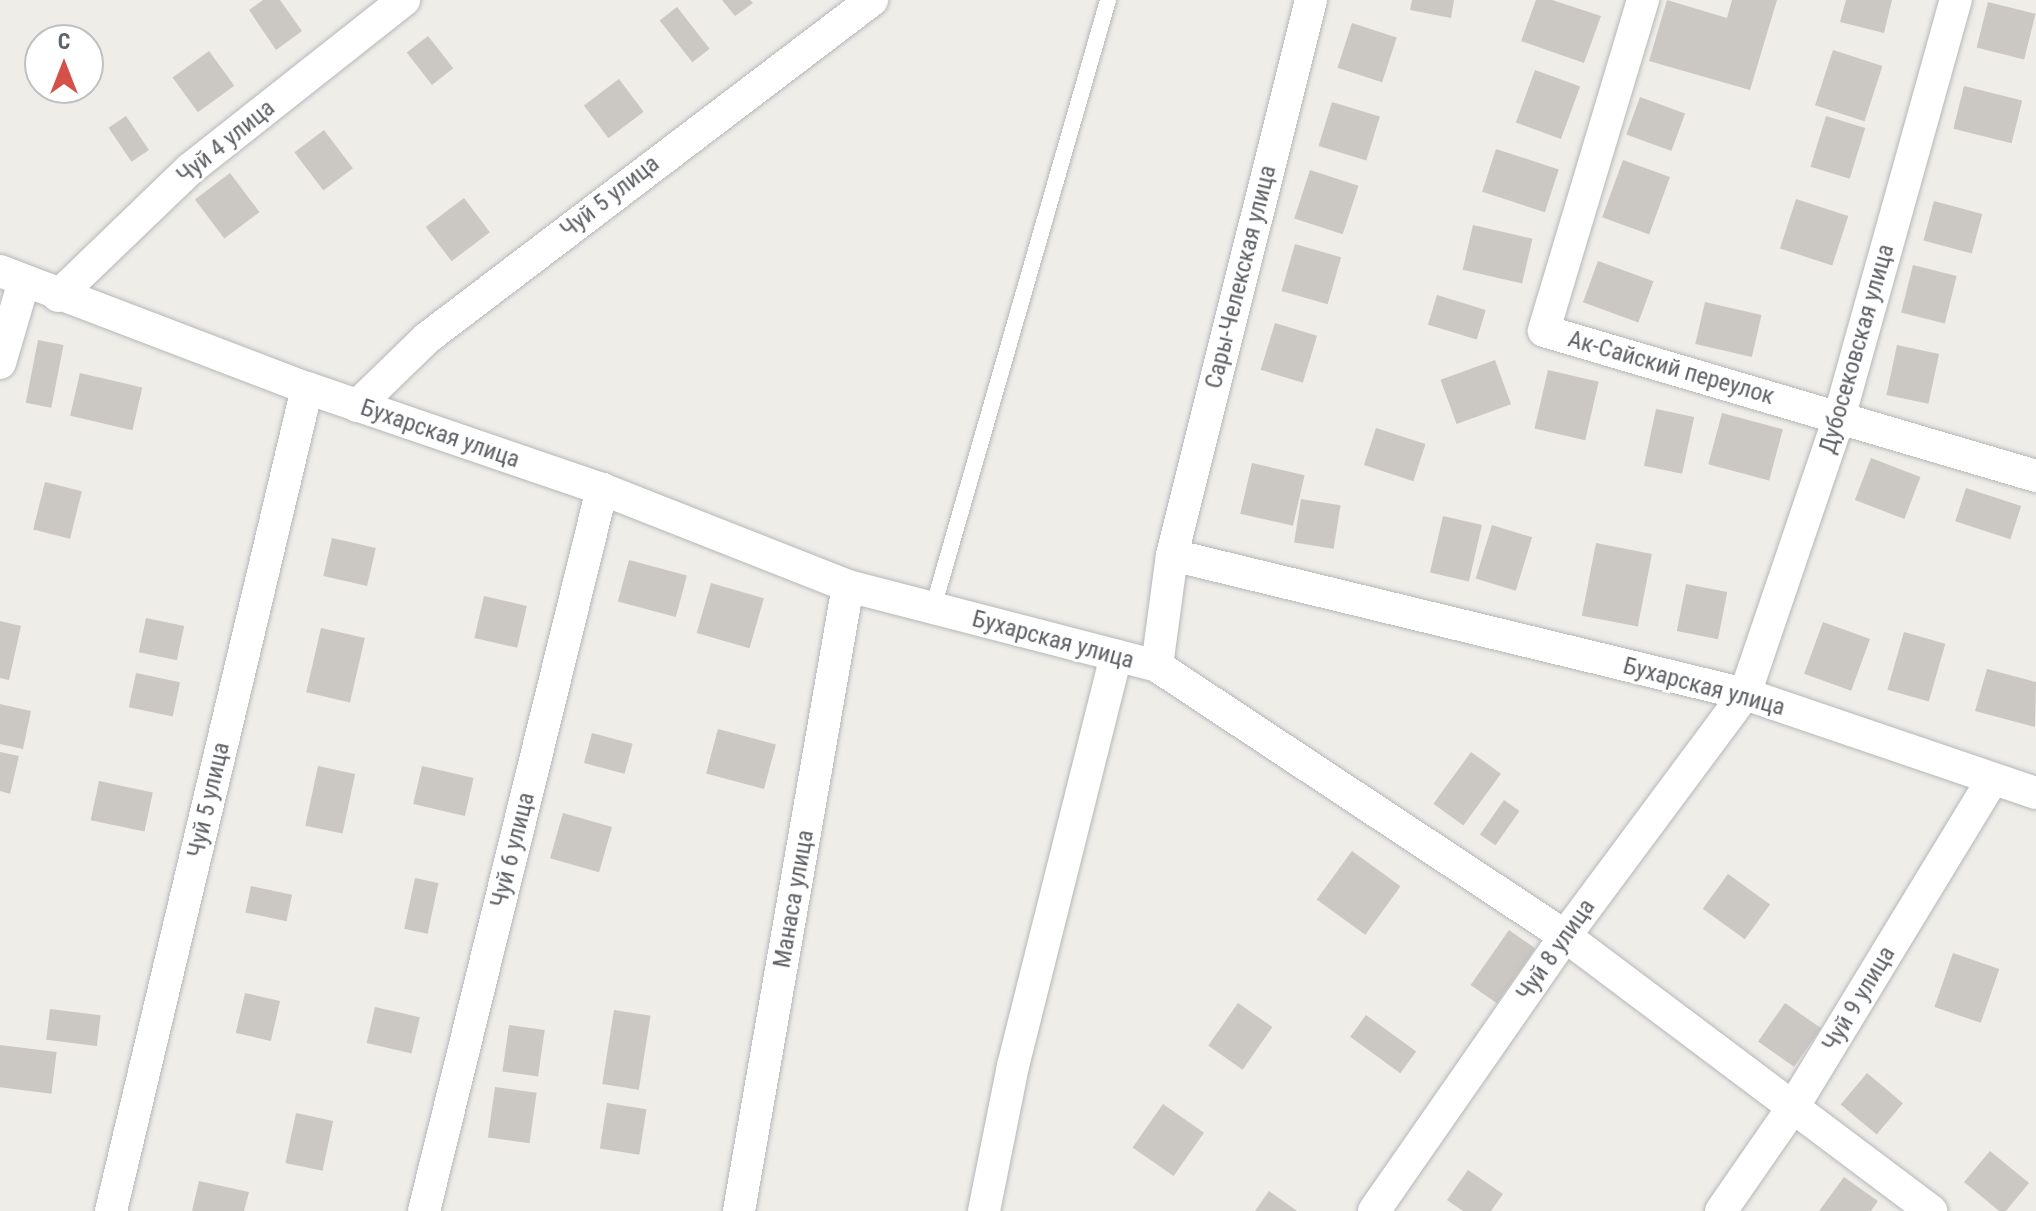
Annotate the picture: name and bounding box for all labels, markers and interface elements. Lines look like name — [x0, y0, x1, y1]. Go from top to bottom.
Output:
north arrow — [24, 24, 104, 104]
text: С — [58, 29, 70, 54]
street label: Чуй 4 улица — [171, 94, 281, 190]
street label: Чуй 5 улица — [555, 149, 665, 245]
street label: Сары-Челекская улица — [1199, 162, 1283, 392]
street label: Дубосековская улица — [1813, 241, 1901, 457]
street label: Ак-Сайский переулок — [1565, 325, 1777, 411]
street label: Бухарская улица — [357, 393, 523, 475]
street label: Бухарская улица — [969, 605, 1137, 675]
street label: Бухарская улица — [1620, 652, 1788, 722]
street label: Чуй 5 улица — [182, 739, 236, 861]
street label: Чуй 6 улица — [485, 789, 541, 911]
street label: Манаса улица — [768, 828, 820, 970]
street label: Чуй 8 улица — [1510, 894, 1602, 1006]
street label: Чуй 9 улица — [1816, 941, 1902, 1057]

